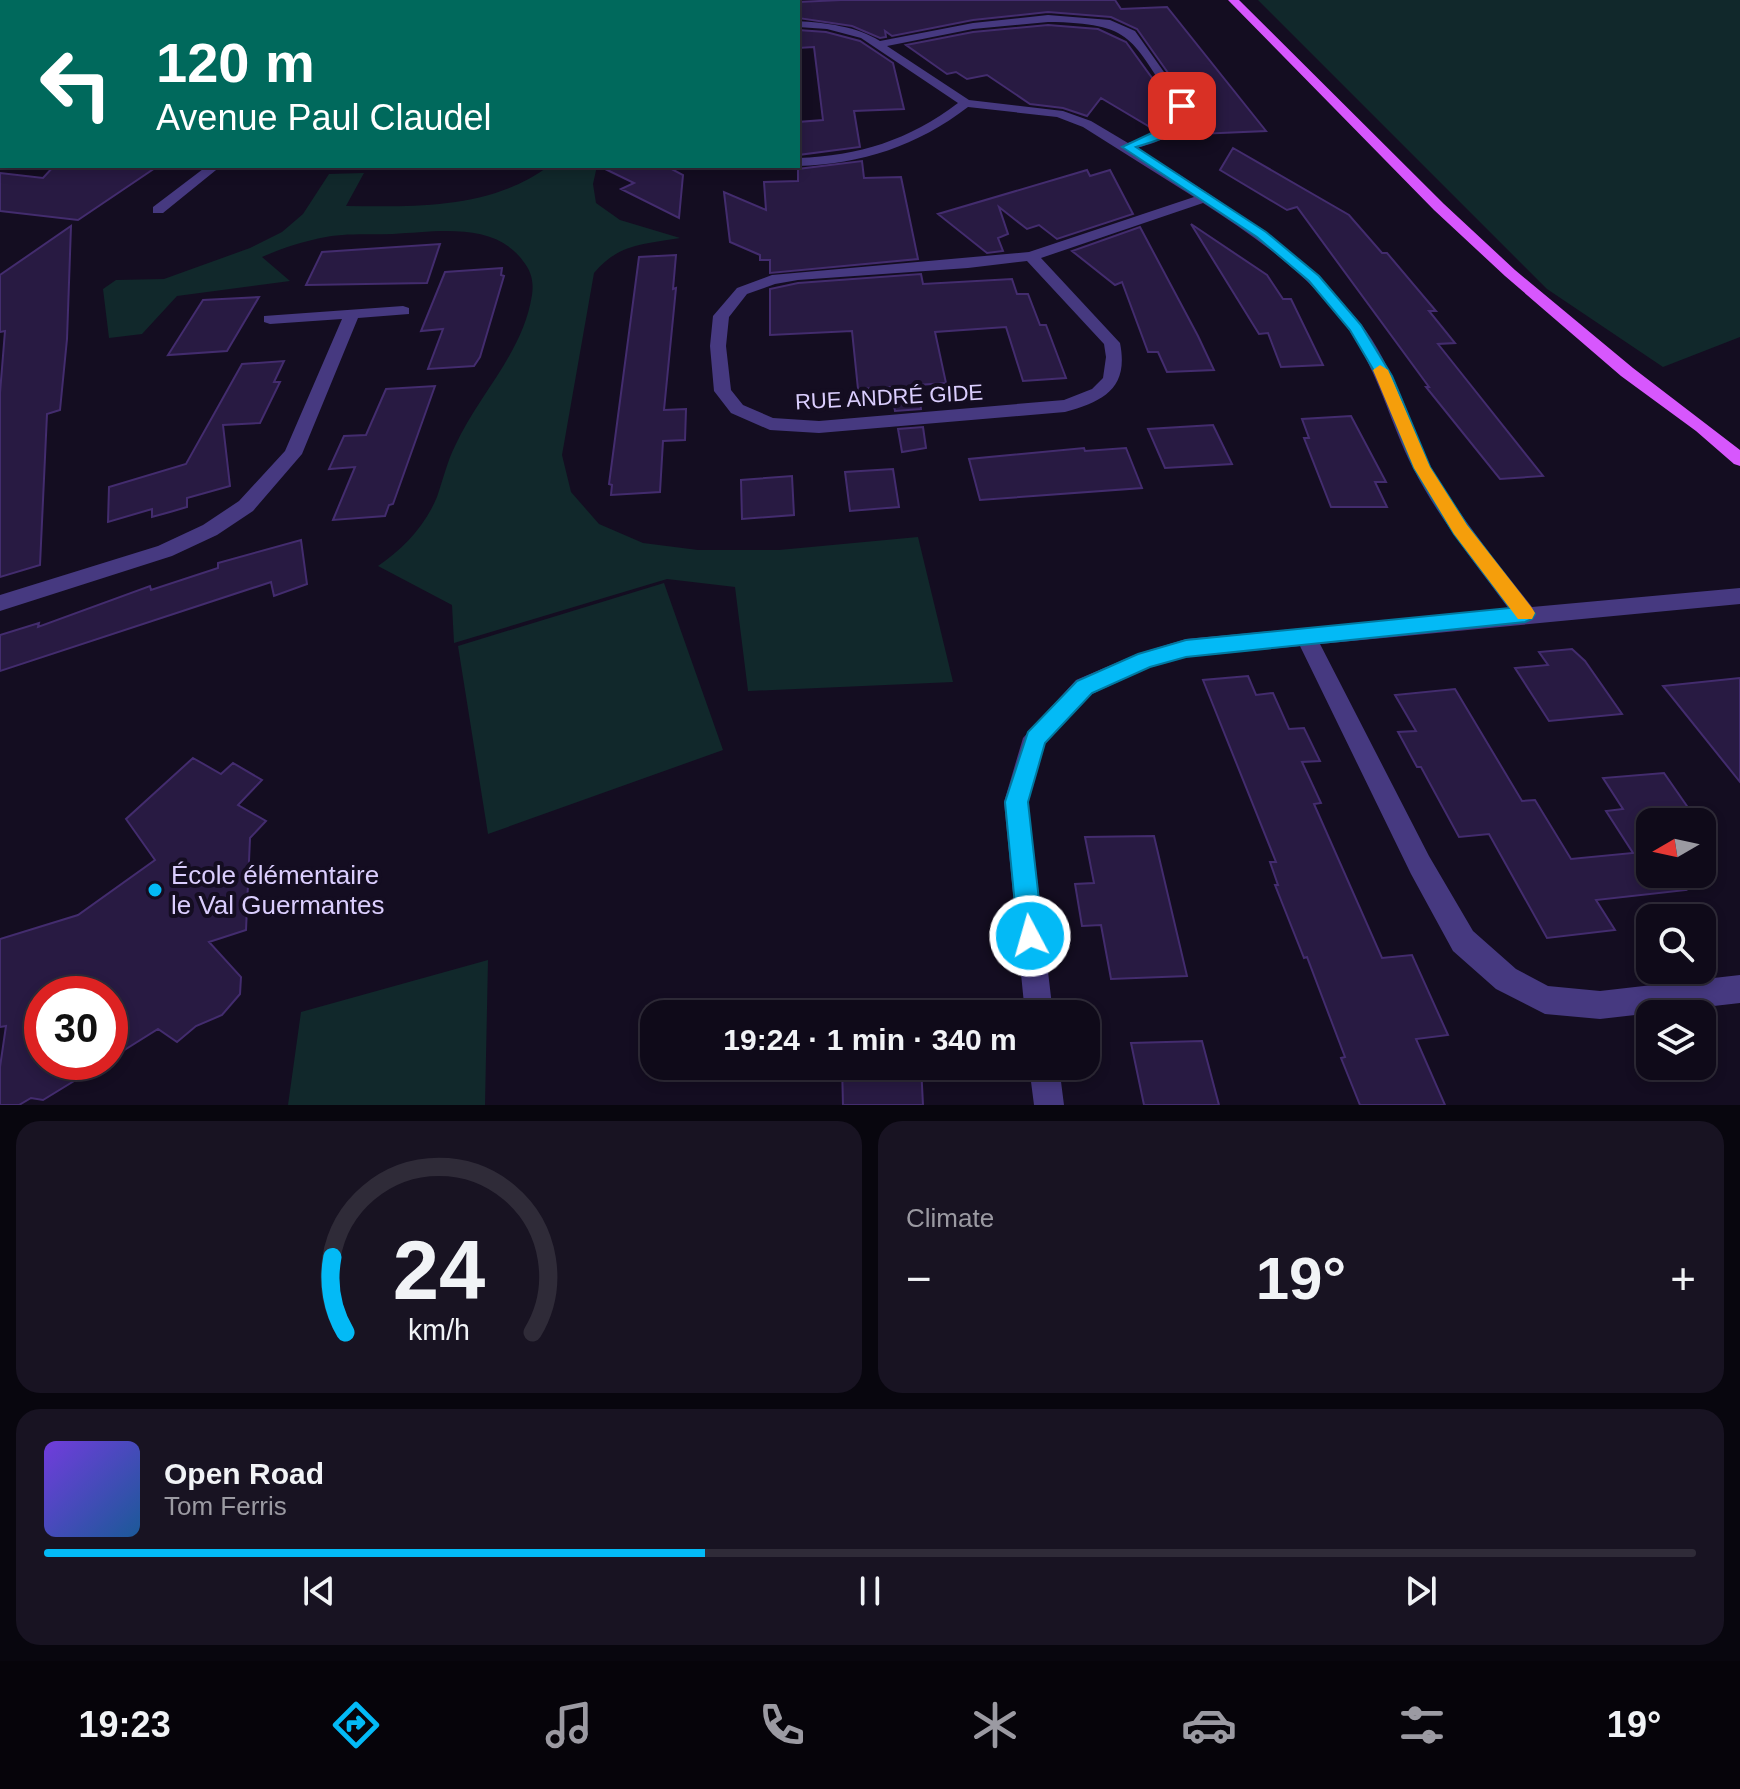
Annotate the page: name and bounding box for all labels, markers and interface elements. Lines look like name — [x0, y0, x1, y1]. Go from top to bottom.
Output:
text: 120 m — [156, 31, 315, 94]
icon: left — [24, 32, 128, 136]
pin — [1148, 72, 1216, 140]
icon: arrive — [1160, 84, 1204, 128]
text: Avenue Paul Claudel — [156, 97, 492, 138]
street label: RUE ANDRÉ GIDE — [794, 380, 984, 414]
north arrow — [1636, 808, 1716, 888]
map controls — [1636, 808, 1716, 1080]
place label: École élémentaire le Val Guermantes — [171, 860, 384, 920]
marker: École élémentaire le Val Guermantes — [146, 881, 164, 899]
position arrow — [988, 894, 1072, 978]
button: search — [1636, 904, 1716, 984]
speed limit sign: 30 — [24, 976, 128, 1080]
button: layers — [1636, 1000, 1716, 1080]
text: 19:24 · 1 min · 340 m — [723, 1023, 1017, 1056]
text: Climate — [906, 1203, 994, 1233]
text: 24 — [393, 1224, 485, 1317]
text: 19° — [1256, 1245, 1346, 1312]
text: − — [906, 1254, 932, 1303]
text: + — [1670, 1254, 1696, 1303]
text: km/h — [408, 1314, 470, 1346]
text: Open Road — [164, 1457, 324, 1490]
text: Tom Ferris — [164, 1491, 287, 1521]
icon: previous — [297, 1569, 341, 1613]
icon: pause — [848, 1569, 892, 1613]
icon: next — [1399, 1569, 1443, 1613]
icon: directions — [328, 1697, 384, 1753]
icon: music — [541, 1697, 597, 1753]
icon: phone — [754, 1697, 810, 1753]
icon: climate — [967, 1697, 1023, 1753]
icon: car — [1181, 1697, 1237, 1753]
icon: filters — [1394, 1697, 1450, 1753]
text: 19:23 — [79, 1704, 171, 1745]
text: 19° — [1607, 1704, 1661, 1745]

